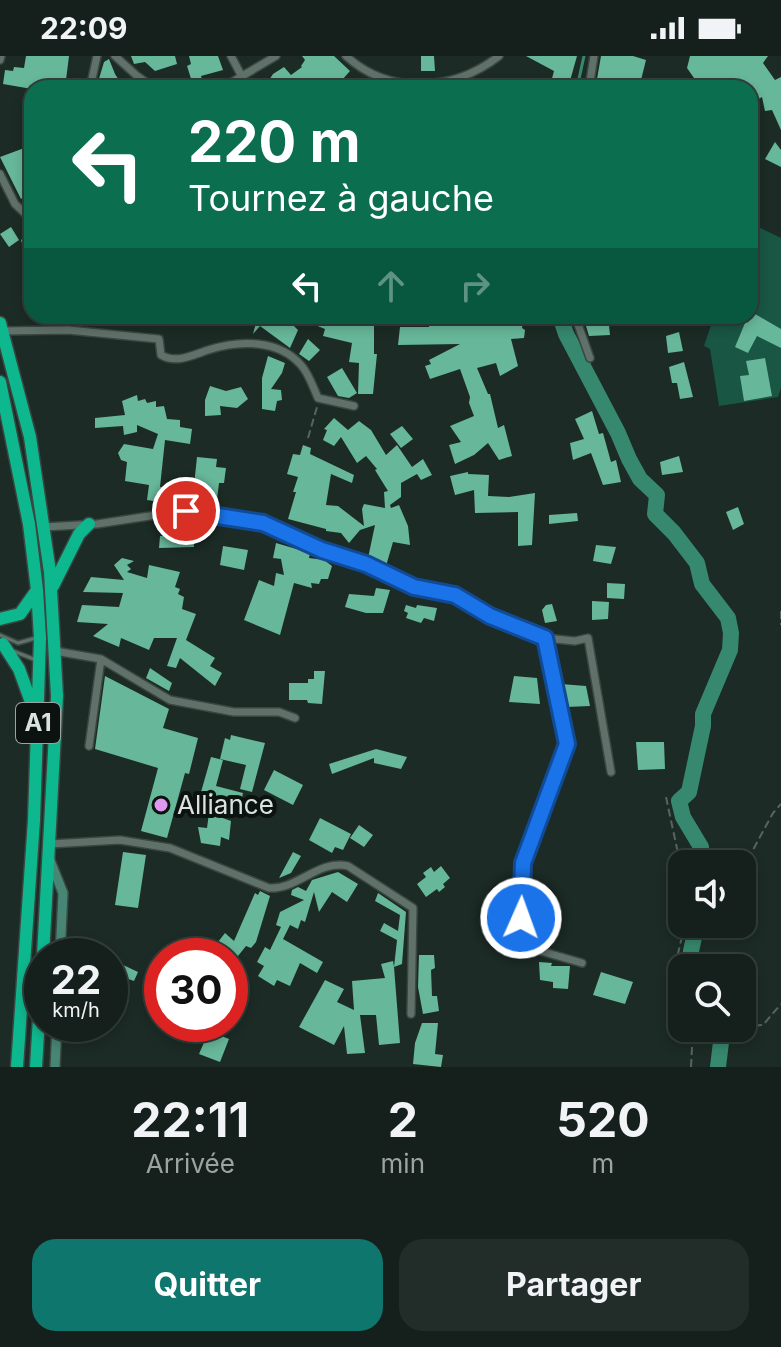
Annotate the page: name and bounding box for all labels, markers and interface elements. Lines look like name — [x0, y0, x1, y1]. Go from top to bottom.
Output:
text: 22:09 — [40, 10, 128, 46]
text: 220 m — [188, 108, 361, 176]
icon: left — [56, 112, 160, 216]
text: Tournez à gauche — [188, 176, 494, 220]
icon: left — [285, 264, 329, 308]
icon: ahead — [369, 264, 413, 308]
icon: right — [453, 264, 497, 308]
pin — [152, 477, 220, 545]
icon: arrive — [164, 489, 208, 533]
road number: A1 — [16, 703, 60, 743]
place label: Alliance — [177, 789, 274, 820]
marker: Alliance — [152, 796, 170, 814]
map controls — [668, 850, 756, 1042]
button: sound — [668, 850, 756, 938]
position arrow — [479, 876, 563, 960]
speed limit sign: 30 — [144, 938, 248, 1042]
button: search — [668, 954, 756, 1042]
text: 22 — [51, 955, 101, 1004]
text: km/h — [52, 998, 100, 1022]
text: 22:11 — [131, 1090, 249, 1149]
text: 2 — [388, 1090, 418, 1149]
text: 520 — [556, 1090, 650, 1149]
text: Arrivée — [146, 1148, 235, 1179]
text: min — [381, 1148, 425, 1179]
text: m — [592, 1148, 614, 1179]
button: Quitter — [32, 1239, 383, 1331]
button: Partager — [399, 1239, 749, 1331]

